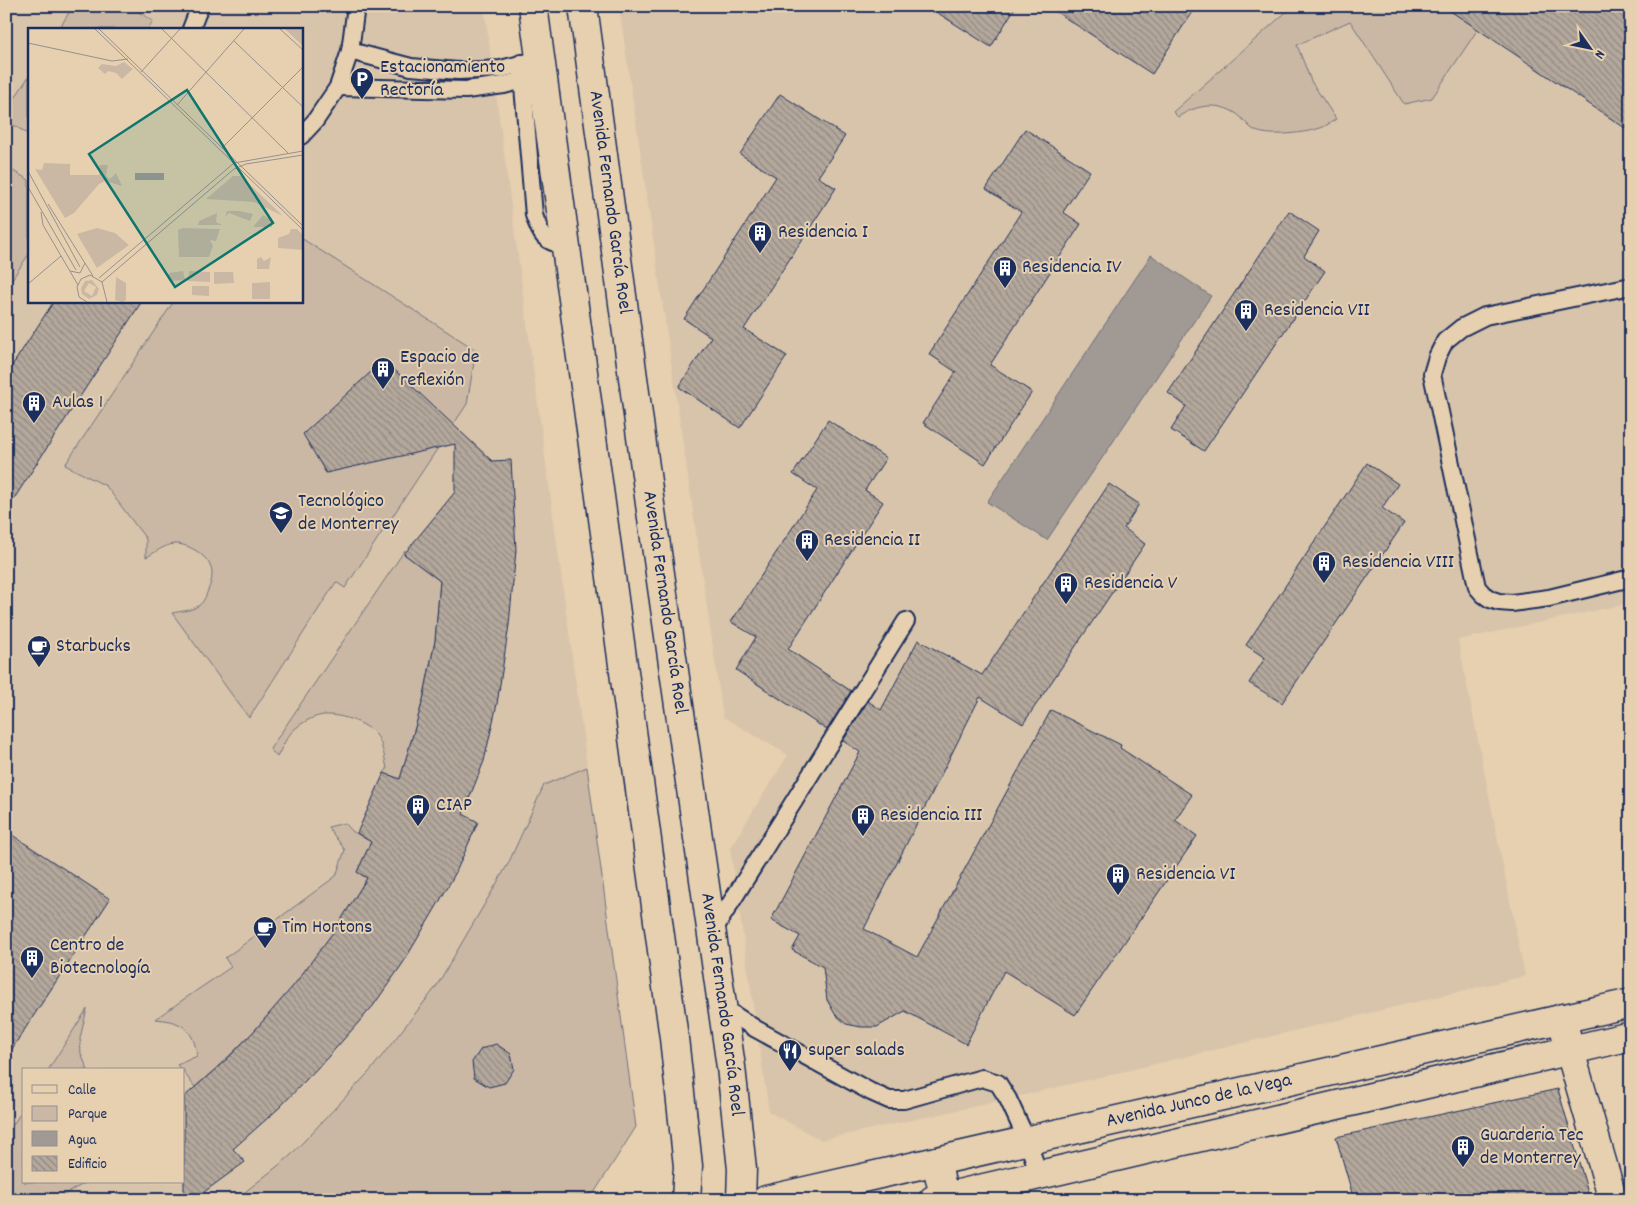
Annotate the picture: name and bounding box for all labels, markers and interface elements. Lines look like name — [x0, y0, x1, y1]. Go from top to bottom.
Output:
north arrow — [1564, 22, 1614, 72]
inset map — [28, 28, 302, 302]
text: N — [1589, 46, 1609, 62]
place label: Estacionamiento Rectoría — [380, 54, 505, 105]
parking icon: Estacionamiento Rectoría — [349, 66, 375, 100]
street label: Avenida Fernando García Roel — [581, 89, 638, 316]
place label: Residencia I — [778, 219, 868, 247]
building icon: Residencia I — [747, 220, 773, 254]
place label: Residencia IV — [1022, 254, 1122, 282]
building icon: Residencia IV — [992, 255, 1018, 289]
place label: Residencia VII — [1264, 297, 1370, 325]
building icon: Residencia VII — [1233, 298, 1259, 332]
place label: Espacio de reflexión — [400, 344, 480, 395]
building icon: Espacio de reflexión — [370, 356, 396, 390]
place label: Aulas 1 — [52, 389, 103, 417]
building icon: Aulas 1 — [21, 390, 47, 424]
place label: Tecnológico de Monterrey — [298, 488, 399, 539]
street label: Avenida Fernando García Roel — [634, 489, 694, 716]
school or university icon: Tecnológico de Monterrey — [268, 500, 294, 534]
place label: Residencia II — [824, 527, 920, 555]
building icon: Residencia II — [794, 528, 820, 562]
place label: Residencia VIII — [1342, 549, 1454, 577]
building icon: Residencia VIII — [1311, 550, 1337, 584]
place label: Residencia V — [1084, 570, 1178, 598]
building icon: Residencia V — [1053, 571, 1079, 605]
place label: Starbucks — [56, 633, 131, 661]
cafe icon: Starbucks — [26, 634, 52, 668]
place label: CIAP — [436, 792, 472, 820]
building icon: CIAP — [405, 793, 431, 827]
place label: Residencia III — [880, 802, 982, 830]
building icon: Residencia III — [850, 803, 876, 837]
place label: Residencia VI — [1136, 861, 1236, 889]
building icon: Residencia VI — [1105, 862, 1131, 896]
street label: Avenida Fernando García Roel — [692, 891, 750, 1118]
place label: Tim Hortons — [282, 914, 372, 942]
cafe icon: Tim Hortons — [252, 915, 278, 949]
place label: Centro de Biotecnología — [50, 932, 150, 983]
building icon: Centro de Biotecnología — [19, 945, 45, 979]
place label: super salads — [808, 1037, 905, 1065]
restaurant icon: super salads — [777, 1038, 803, 1072]
street label: Avenida Junco de la Vega — [1104, 1067, 1295, 1136]
legend — [22, 1068, 185, 1184]
text: Calle — [68, 1080, 97, 1102]
text: Parque — [68, 1104, 108, 1126]
place label: Guarderia Tec de Monterrey — [1480, 1122, 1584, 1173]
text: Agua — [68, 1130, 97, 1152]
building icon: Guarderia Tec de Monterrey — [1450, 1134, 1476, 1168]
text: Edificio — [68, 1154, 107, 1176]

